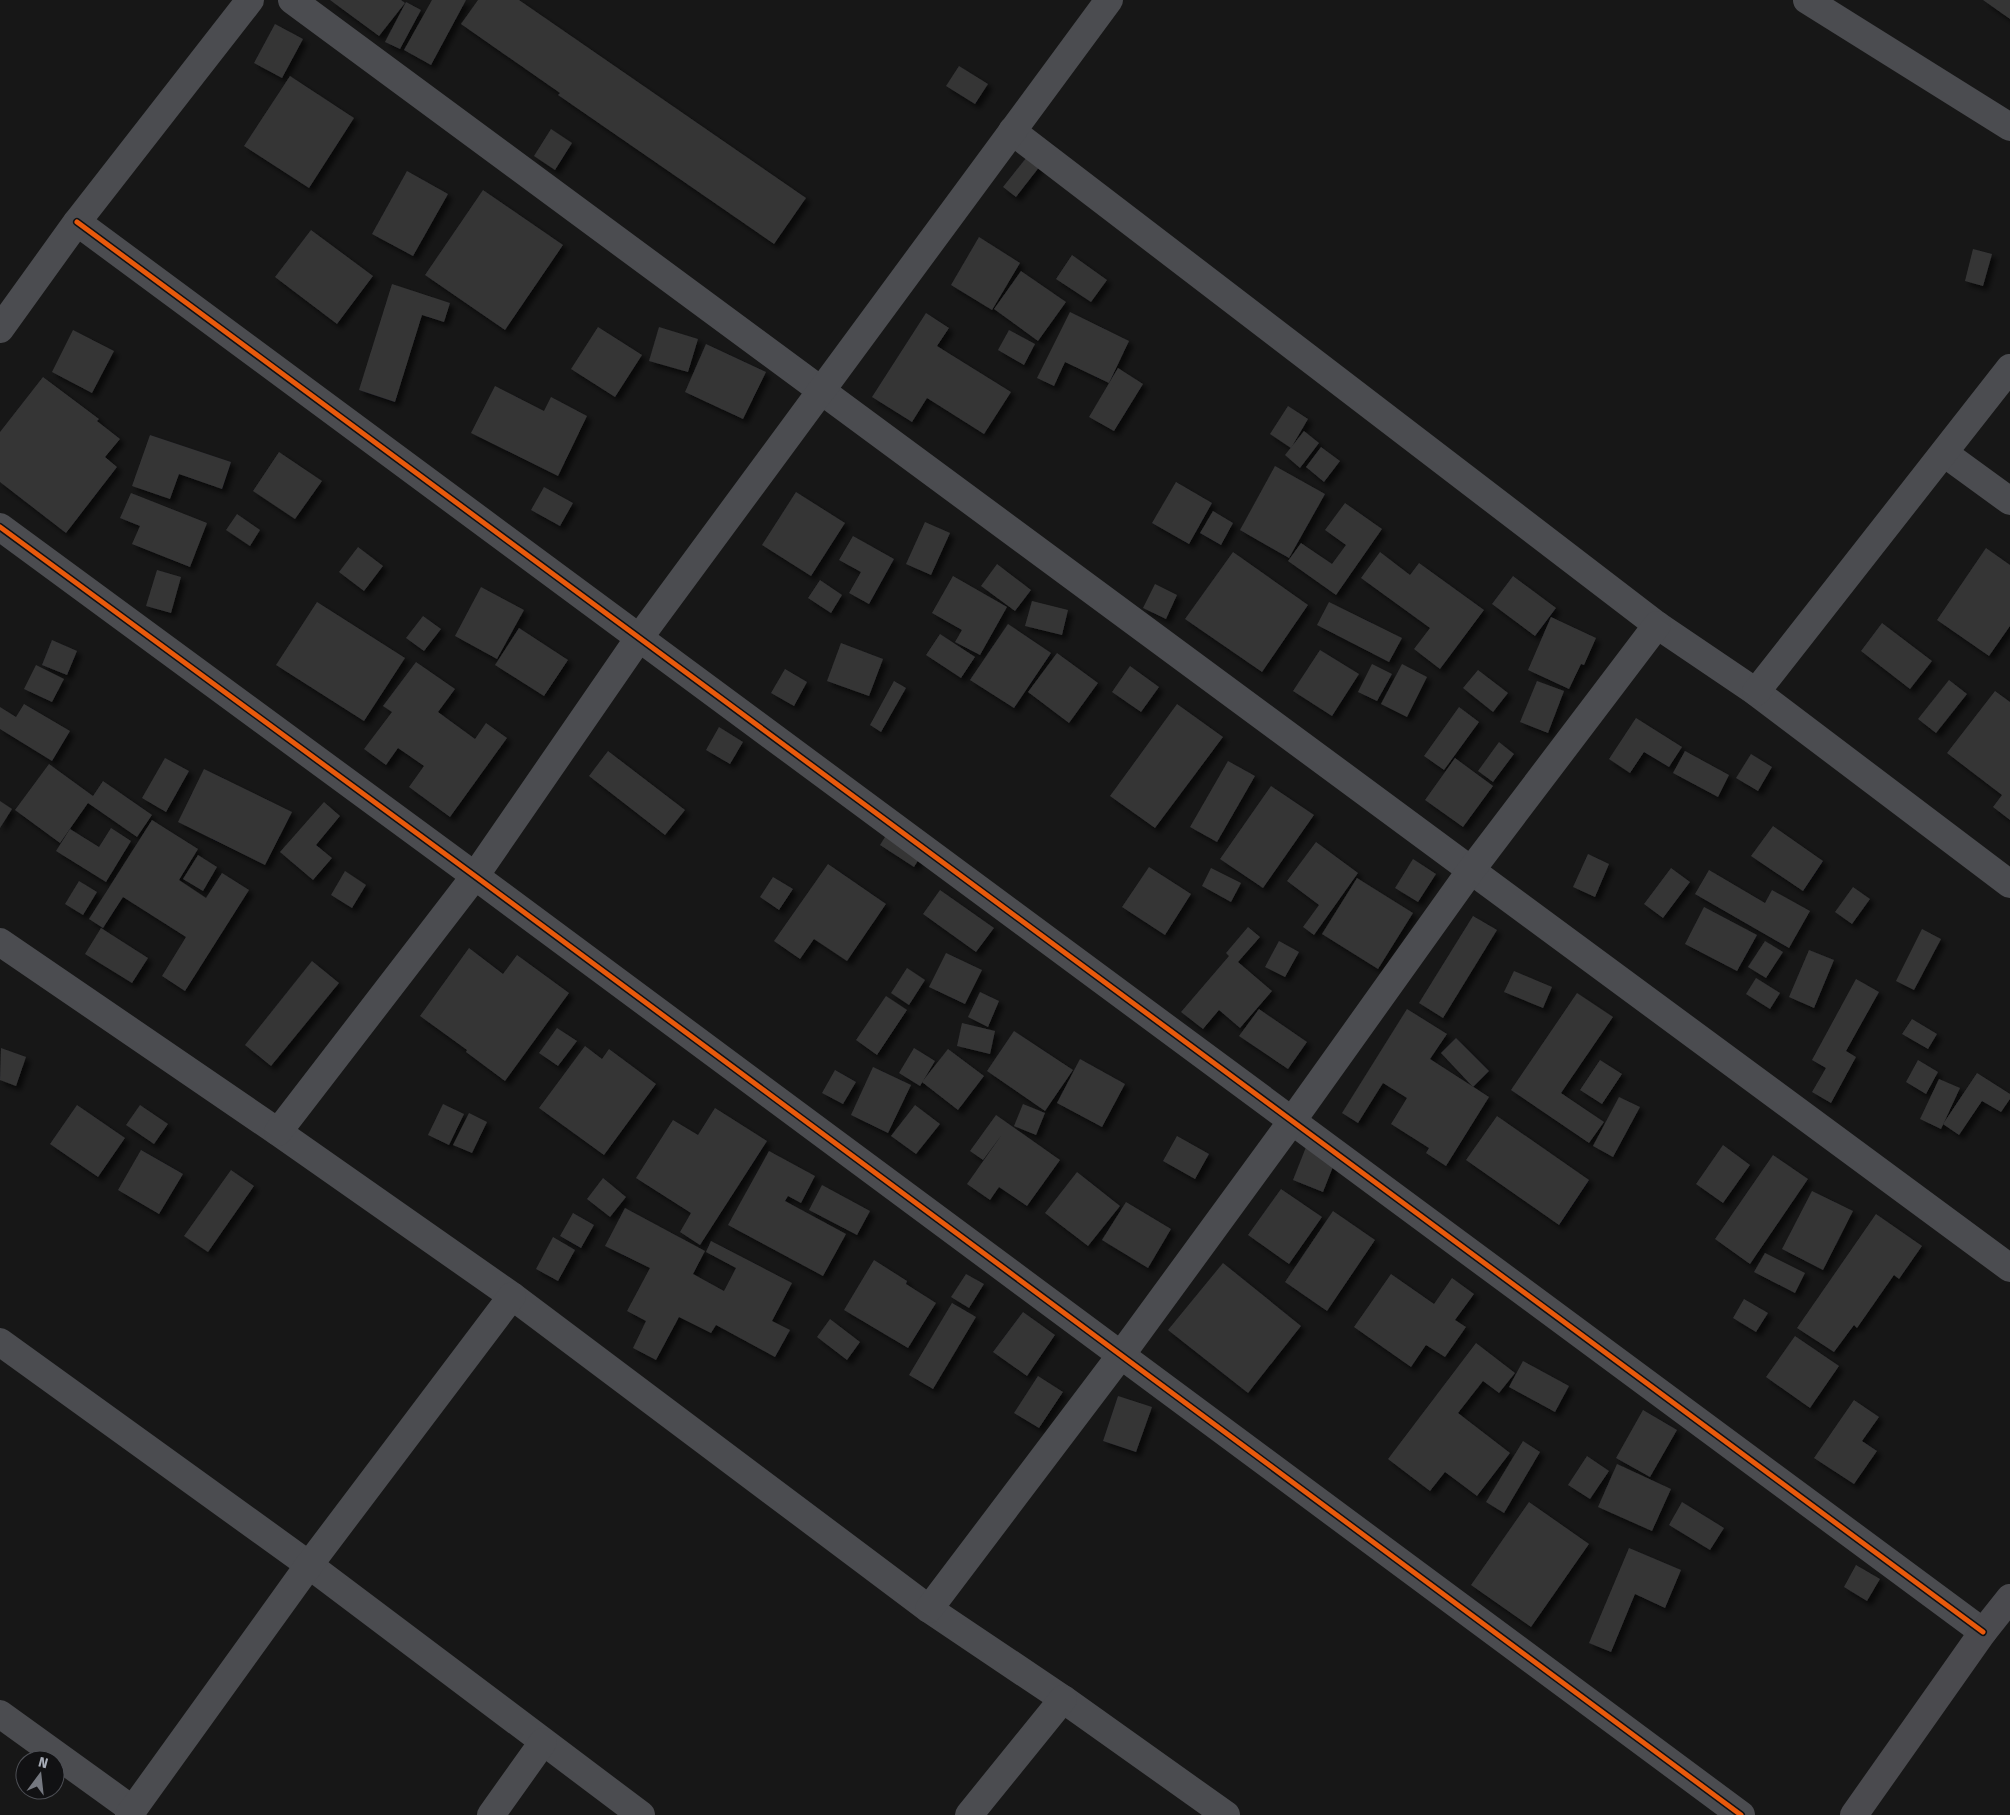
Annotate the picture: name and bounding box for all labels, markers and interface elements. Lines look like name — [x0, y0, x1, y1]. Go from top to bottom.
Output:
north arrow — [15, 1750, 65, 1800]
text: N — [37, 1754, 50, 1772]

